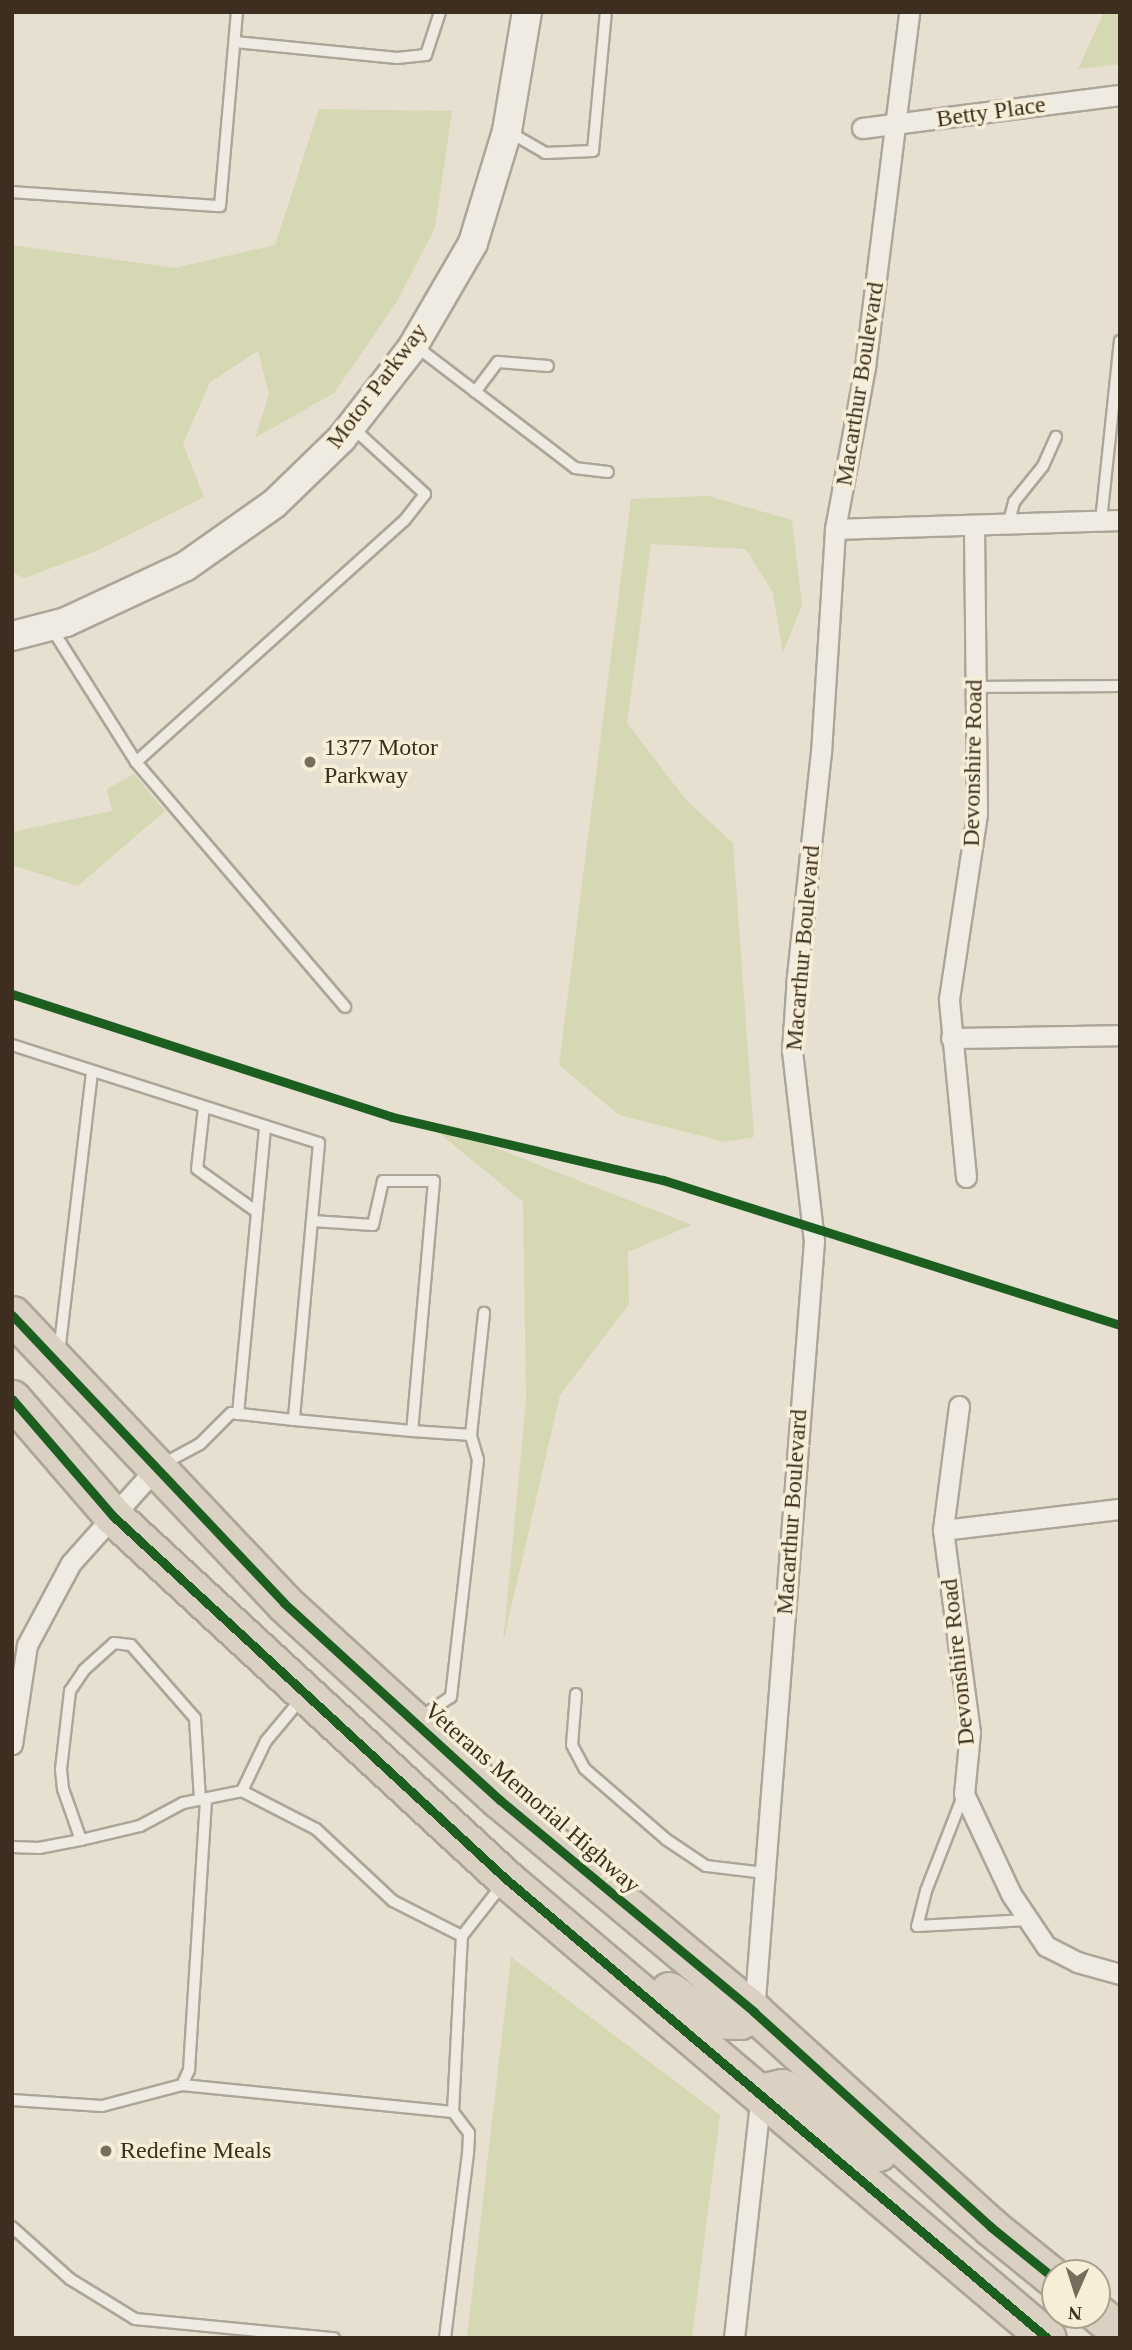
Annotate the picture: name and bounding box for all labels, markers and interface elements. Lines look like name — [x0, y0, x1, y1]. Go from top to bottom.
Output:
street label: Betty Place — [935, 90, 1047, 134]
street label: Macarthur Boulevard — [830, 280, 890, 488]
street label: Motor Parkway — [320, 317, 434, 455]
street label: Devonshire Road — [957, 679, 989, 847]
place label: 1377 Motor Parkway — [324, 734, 438, 790]
marker: 1377 Motor Parkway — [302, 754, 318, 770]
street label: Macarthur Boulevard — [780, 844, 826, 1052]
street label: Macarthur Boulevard — [770, 1408, 814, 1616]
street label: Devonshire Road — [935, 1577, 981, 1747]
street label: Veterans Memorial Highway — [418, 1696, 646, 1900]
place label: Redefine Meals — [120, 2137, 271, 2165]
marker: Redefine Meals — [98, 2143, 114, 2159]
north arrow — [1041, 2259, 1111, 2329]
text: N — [1068, 2303, 1082, 2324]

